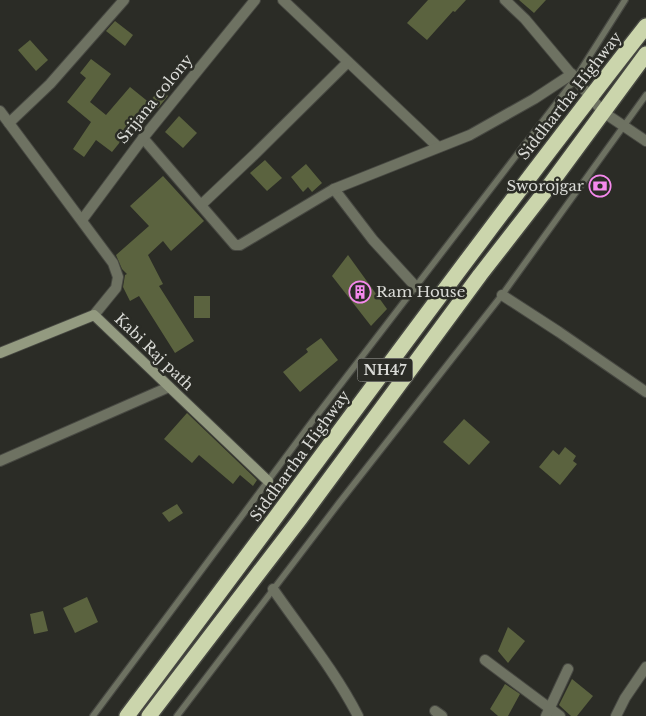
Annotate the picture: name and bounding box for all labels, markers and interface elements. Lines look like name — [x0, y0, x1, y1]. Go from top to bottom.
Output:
street label: Siddhartha Highway — [514, 27, 626, 164]
street label: Srijana colony — [113, 50, 197, 147]
bank icon: Sworojgar — [588, 174, 612, 198]
place label: Sworojgar — [506, 176, 585, 195]
building icon: Ram House — [348, 280, 372, 304]
place label: Ram House — [376, 282, 465, 301]
street label: Kabi Raj path — [111, 309, 198, 394]
road number: NH47 — [358, 358, 412, 382]
street label: Siddhartha Highway — [246, 386, 354, 525]

